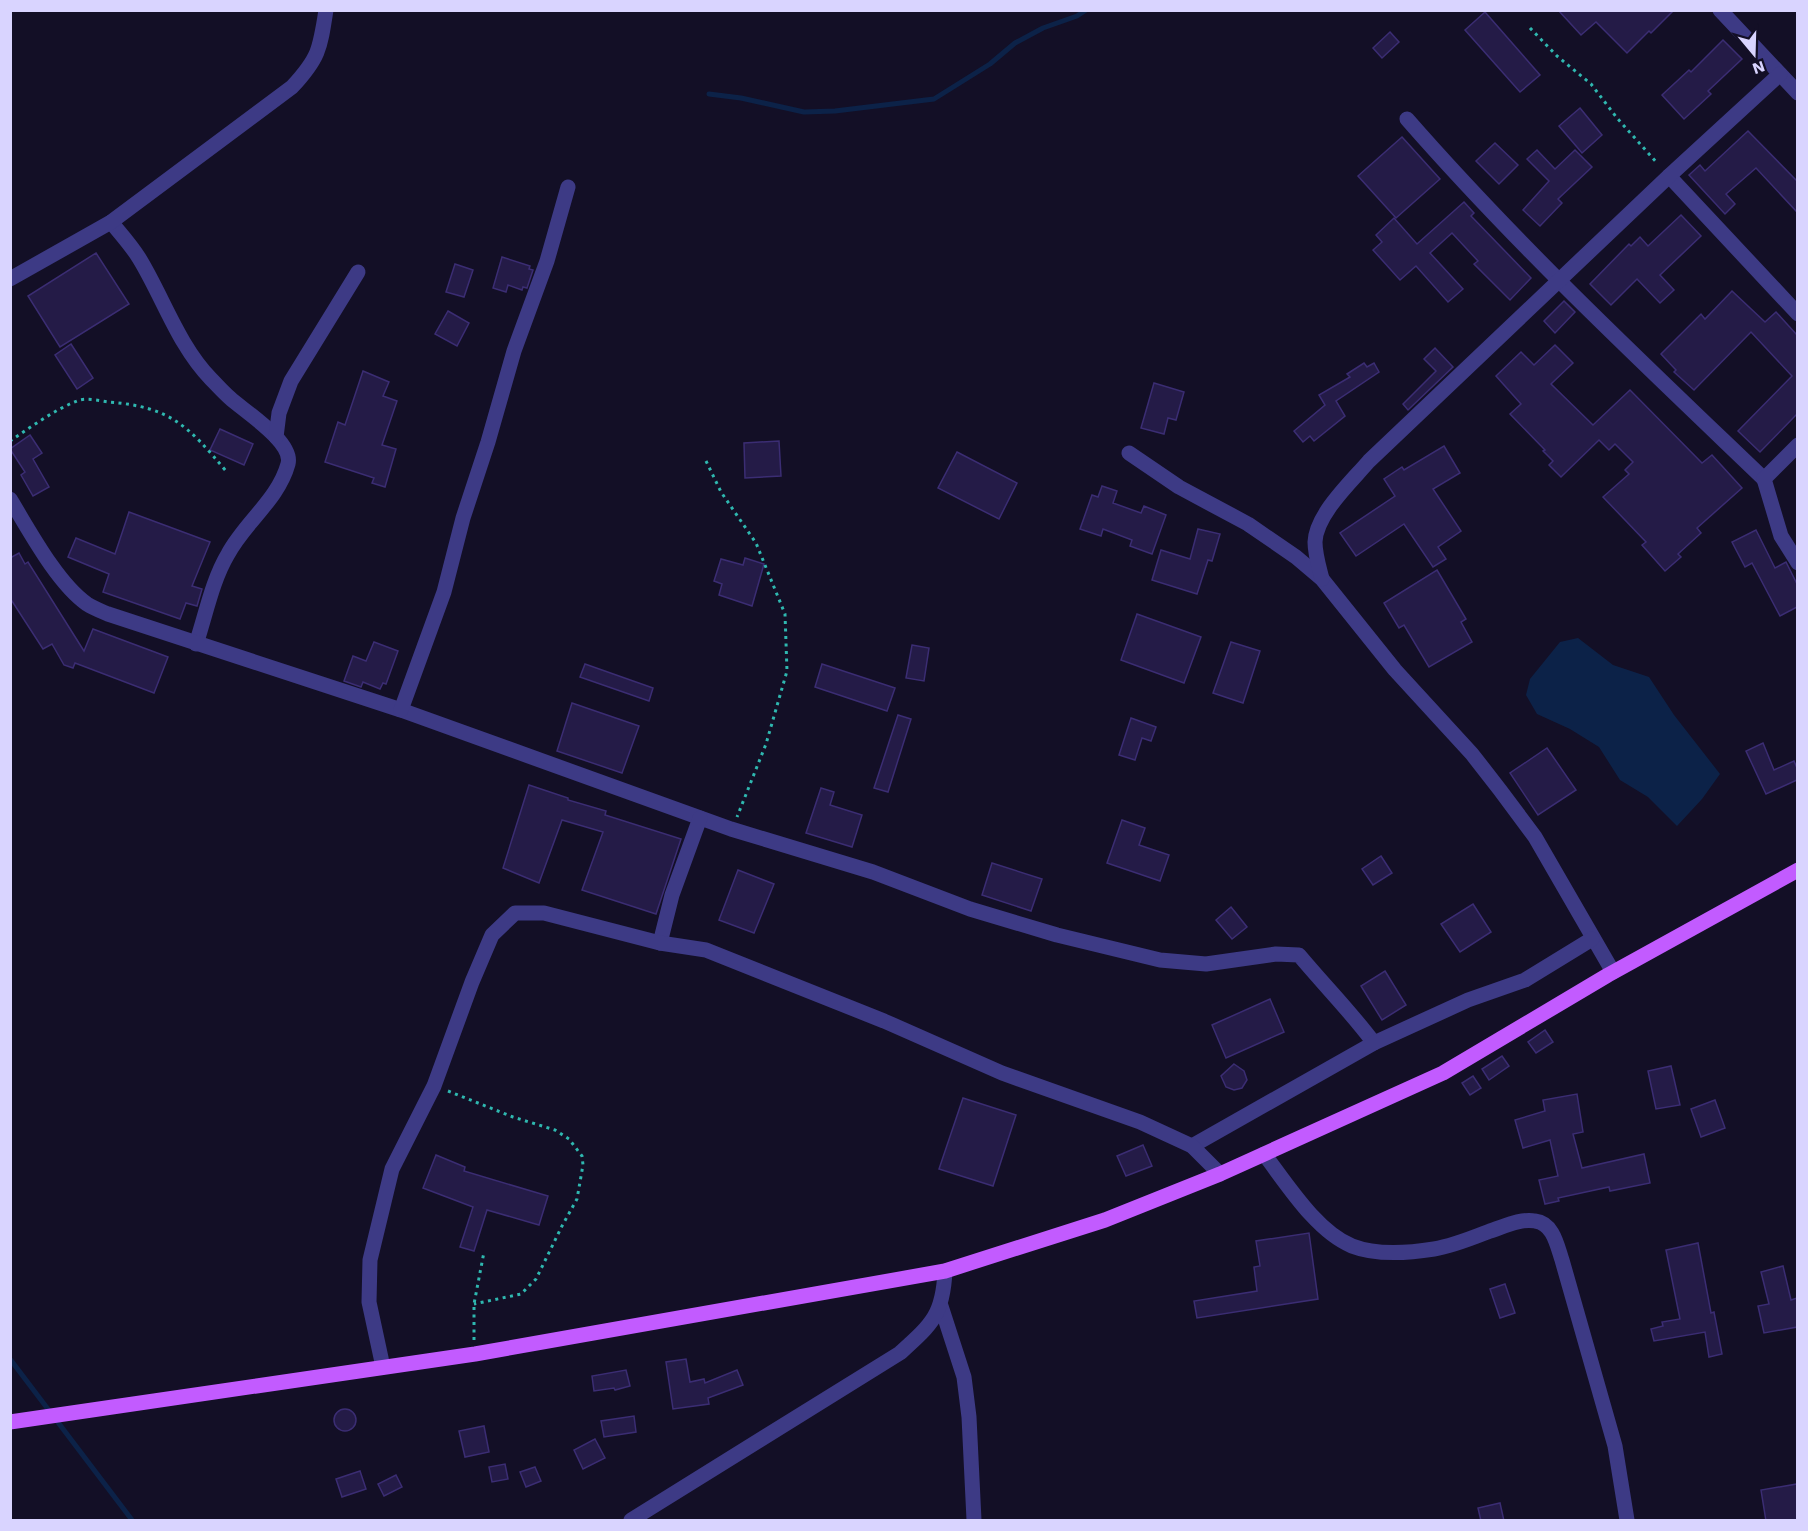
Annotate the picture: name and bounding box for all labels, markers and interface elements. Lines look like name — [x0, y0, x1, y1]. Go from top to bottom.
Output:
north arrow — [1724, 24, 1784, 84]
text: N — [1750, 57, 1767, 79]

